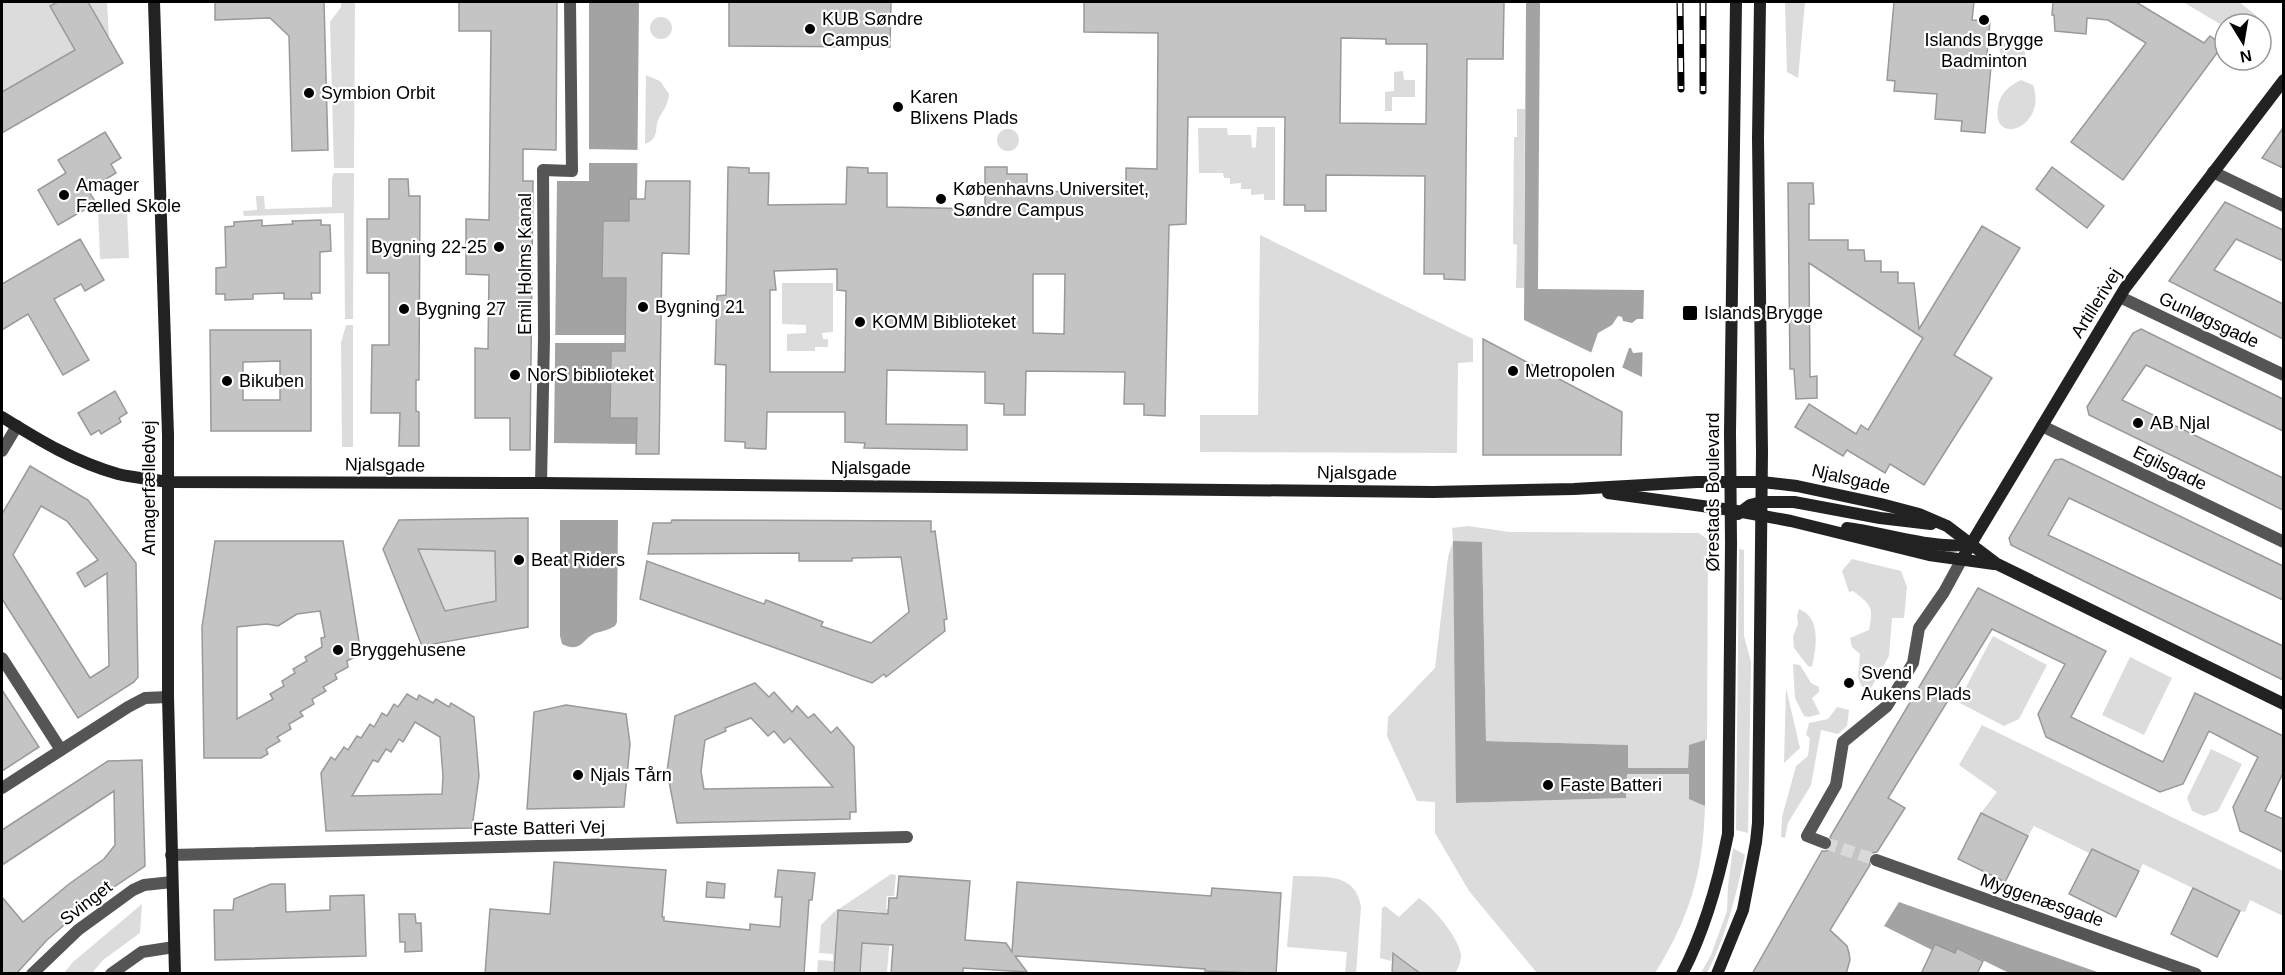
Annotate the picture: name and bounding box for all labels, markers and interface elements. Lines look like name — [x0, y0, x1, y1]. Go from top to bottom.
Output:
place label: KUB Søndre Campus — [822, 9, 923, 50]
north arrow — [2213, 12, 2273, 72]
marker: Islands Brygge Badminton — [1977, 13, 1991, 27]
marker: KUB Søndre Campus — [803, 22, 817, 36]
place label: Islands Brygge Badminton — [1924, 30, 2044, 71]
text: N — [2238, 47, 2253, 66]
place label: Symbion Orbit — [321, 83, 435, 103]
marker: Symbion Orbit — [302, 86, 316, 100]
place label: Karen Blixens Plads — [910, 87, 1018, 128]
marker: Karen Blixens Plads — [891, 100, 905, 114]
place label: Amager Fælled Skole — [76, 175, 181, 216]
place label: Københavns Universitet, Søndre Campus — [953, 179, 1149, 220]
marker: Amager Fælled Skole — [57, 188, 71, 202]
marker: Københavns Universitet, Søndre Campus — [934, 192, 948, 206]
street label: Emil Holms Kanal — [515, 193, 535, 335]
place label: Bygning 22-25 — [371, 237, 487, 257]
marker: Bygning 22-25 — [492, 240, 506, 254]
street label: Artillerivej — [2067, 265, 2125, 341]
street label: Gunløgsgade — [2156, 288, 2262, 352]
place label: Bygning 21 — [655, 297, 745, 317]
place label: Bygning 27 — [416, 299, 506, 319]
marker: Bygning 21 — [636, 300, 650, 314]
marker: Bygning 27 — [397, 302, 411, 316]
place label: Islands Brygge — [1704, 303, 1823, 323]
marker: Islands Brygge — [1681, 304, 1699, 322]
place label: KOMM Biblioteket — [872, 312, 1016, 332]
marker: KOMM Biblioteket — [853, 315, 867, 329]
place label: Metropolen — [1525, 361, 1615, 381]
marker: Metropolen — [1506, 364, 1520, 378]
place label: NorS biblioteket — [527, 365, 654, 385]
marker: NorS biblioteket — [508, 368, 522, 382]
place label: Bikuben — [239, 371, 304, 391]
marker: Bikuben — [220, 374, 234, 388]
street label: Ørestads Boulevard — [1703, 412, 1723, 572]
place label: AB Njal — [2150, 413, 2210, 433]
marker: AB Njal — [2131, 416, 2145, 430]
street label: Amagerfælledvej — [139, 420, 159, 556]
street label: Egilsgade — [2130, 442, 2210, 494]
street label: Njalsgade — [345, 454, 425, 476]
street label: Njalsgade — [831, 458, 911, 478]
street label: Njalsgade — [1810, 460, 1892, 498]
street label: Njalsgade — [1317, 462, 1397, 484]
place label: Beat Riders — [531, 550, 625, 570]
marker: Beat Riders — [512, 553, 526, 567]
place label: Bryggehusene — [350, 640, 466, 660]
marker: Bryggehusene — [331, 643, 345, 657]
place label: Svend Aukens Plads — [1861, 663, 1971, 704]
marker: Svend Aukens Plads — [1842, 676, 1856, 690]
place label: Njals Tårn — [590, 765, 672, 785]
marker: Njals Tårn — [571, 768, 585, 782]
place label: Faste Batteri — [1560, 775, 1662, 795]
marker: Faste Batteri — [1541, 778, 1555, 792]
street label: Faste Batteri Vej — [473, 817, 605, 839]
street label: Myggenæsgade — [1978, 870, 2106, 930]
street label: Svinget — [56, 877, 116, 929]

